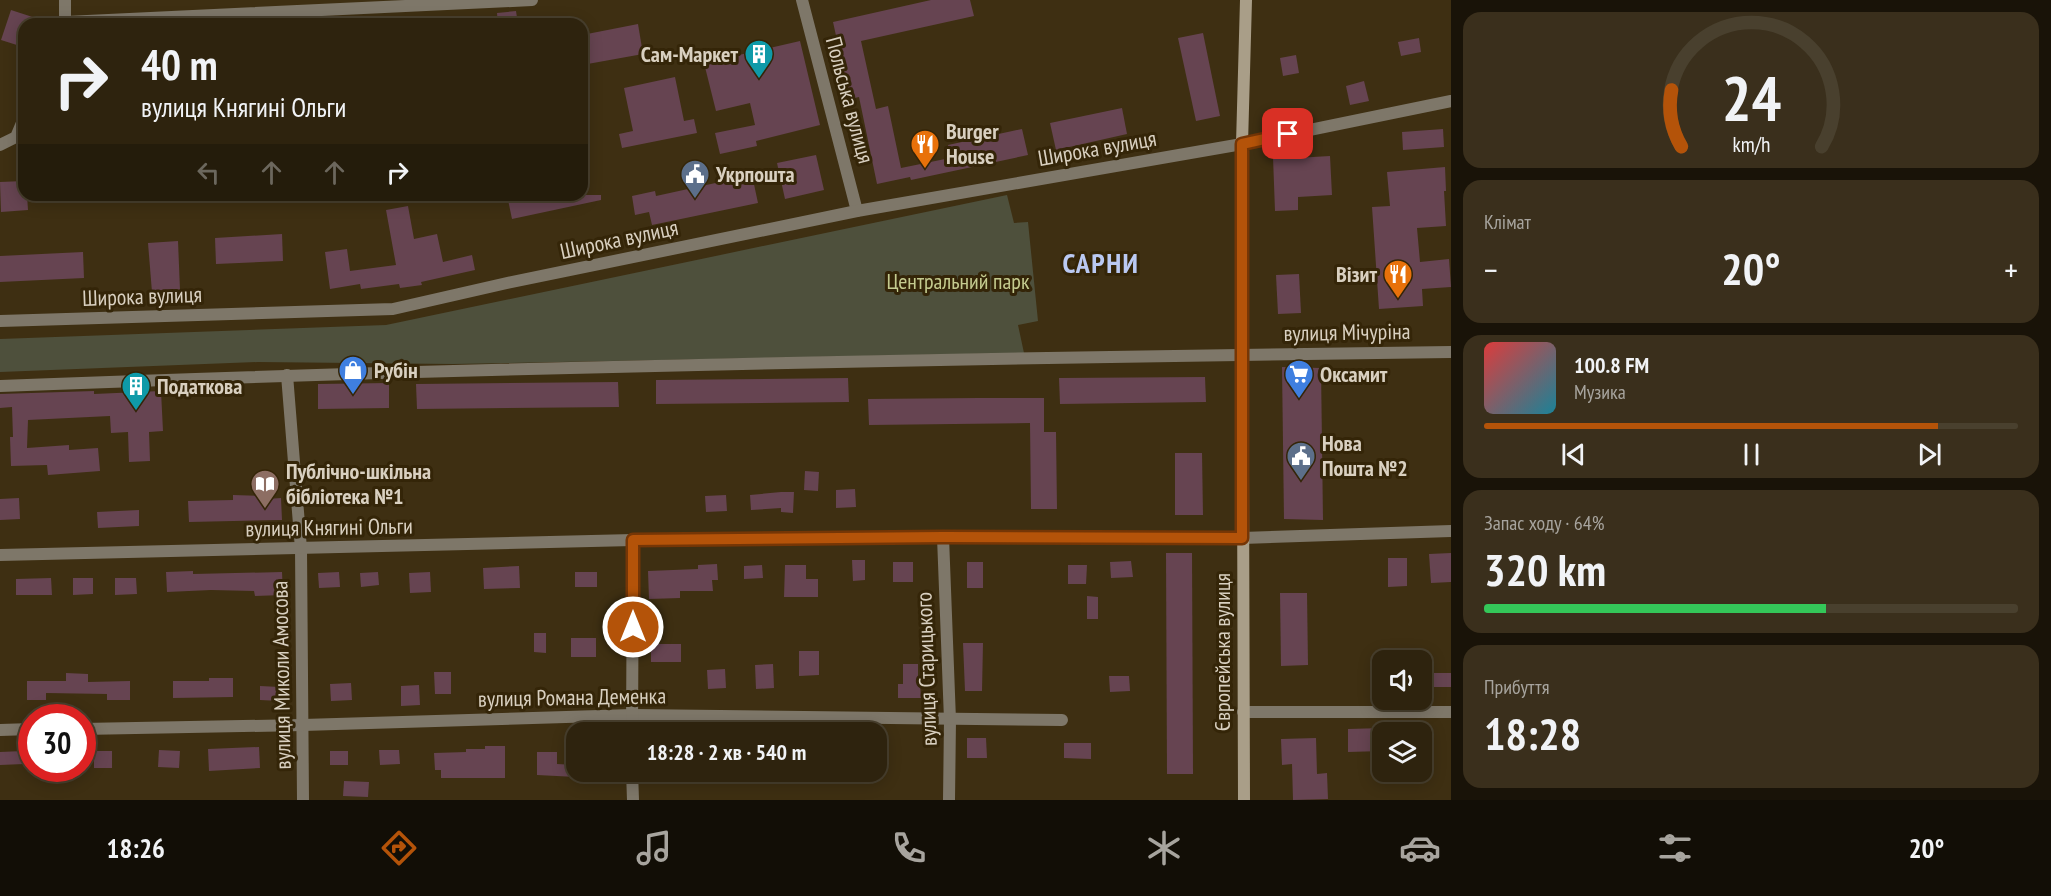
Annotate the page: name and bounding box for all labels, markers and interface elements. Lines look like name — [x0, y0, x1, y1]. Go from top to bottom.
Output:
street label: Польська вулиця — [820, 34, 880, 166]
text: 40 m — [141, 37, 218, 92]
building icon: Сам-Маркет — [743, 38, 775, 80]
place label: Сам-Маркет — [641, 40, 738, 68]
icon: right — [42, 42, 120, 120]
text: 24 — [1721, 57, 1781, 138]
text: вулиця Княгині Ольги — [141, 90, 346, 124]
pin — [1262, 108, 1313, 159]
place label: Burger House — [946, 117, 999, 170]
icon: arrive — [1271, 117, 1304, 150]
street label: Широка вулиця — [1036, 124, 1158, 172]
restaurant icon: Burger House — [909, 128, 941, 170]
text: km/h — [1732, 130, 1770, 158]
icon: left — [192, 156, 225, 189]
icon: ahead — [255, 156, 288, 189]
icon: ahead — [318, 156, 351, 189]
icon: right — [381, 156, 414, 189]
public building icon: Укрпошта — [679, 158, 711, 200]
place label: Укрпошта — [715, 160, 794, 188]
text: Клімат — [1484, 209, 1531, 235]
street label: Широка вулиця — [557, 213, 681, 265]
text: 20° — [1721, 239, 1781, 297]
district label: САРНИ — [1063, 244, 1139, 281]
text: − — [1484, 248, 1498, 291]
text: + — [2004, 248, 2018, 291]
restaurant icon: Візит — [1382, 258, 1414, 300]
place label: Візит — [1336, 260, 1377, 288]
park label: Центральний парк — [887, 267, 1030, 295]
street label: Широка вулиця — [82, 280, 202, 312]
street label: вулиця Мічуріна — [1283, 317, 1411, 347]
text: 100.8 FM — [1574, 351, 1649, 379]
shop icon: Рубін — [337, 354, 369, 396]
place label: Рубін — [374, 356, 418, 384]
supermarket icon: Оксамит — [1283, 358, 1315, 400]
place label: Оксамит — [1320, 360, 1388, 388]
building icon: Податкова — [120, 370, 152, 412]
place label: Податкова — [157, 372, 242, 400]
text: Музика — [1574, 379, 1626, 405]
place label: Нова Пошта №2 — [1322, 429, 1408, 482]
icon: previous — [1557, 438, 1590, 471]
icon: pause — [1735, 438, 1768, 471]
icon: next — [1913, 438, 1946, 471]
public building icon: Нова Пошта №2 — [1285, 440, 1317, 482]
place label: Публічно-шкільна бібліотека №1 — [286, 457, 431, 510]
library icon: Публічно-шкільна бібліотека №1 — [249, 468, 281, 510]
text: Запас ходу · 64% — [1484, 510, 1604, 536]
street label: вулиця Княгині Ольги — [245, 512, 413, 542]
text: 320 km — [1484, 540, 1606, 598]
street label: Європейська вулиця — [1208, 573, 1236, 731]
street label: вулиця Миколи Амосова — [265, 580, 297, 770]
street label: вулиця Старицького — [909, 592, 943, 746]
position arrow — [601, 595, 665, 659]
map controls — [1372, 650, 1432, 782]
button: sound — [1372, 650, 1432, 710]
text: Прибуття — [1484, 674, 1549, 700]
street label: вулиця Романа Деменка — [478, 681, 666, 713]
speed limit sign: 30 — [18, 704, 96, 782]
text: 18:28 — [1484, 704, 1581, 762]
button: layers — [1372, 722, 1432, 782]
text: 18:28 · 2 хв · 540 m — [647, 738, 806, 766]
icon: directions — [378, 827, 420, 869]
icon: music — [633, 827, 675, 869]
icon: phone — [888, 827, 930, 869]
icon: climate — [1143, 827, 1185, 869]
icon: car — [1399, 827, 1441, 869]
icon: filters — [1654, 827, 1696, 869]
text: 18:26 — [107, 831, 165, 865]
text: 20° — [1909, 831, 1944, 865]

